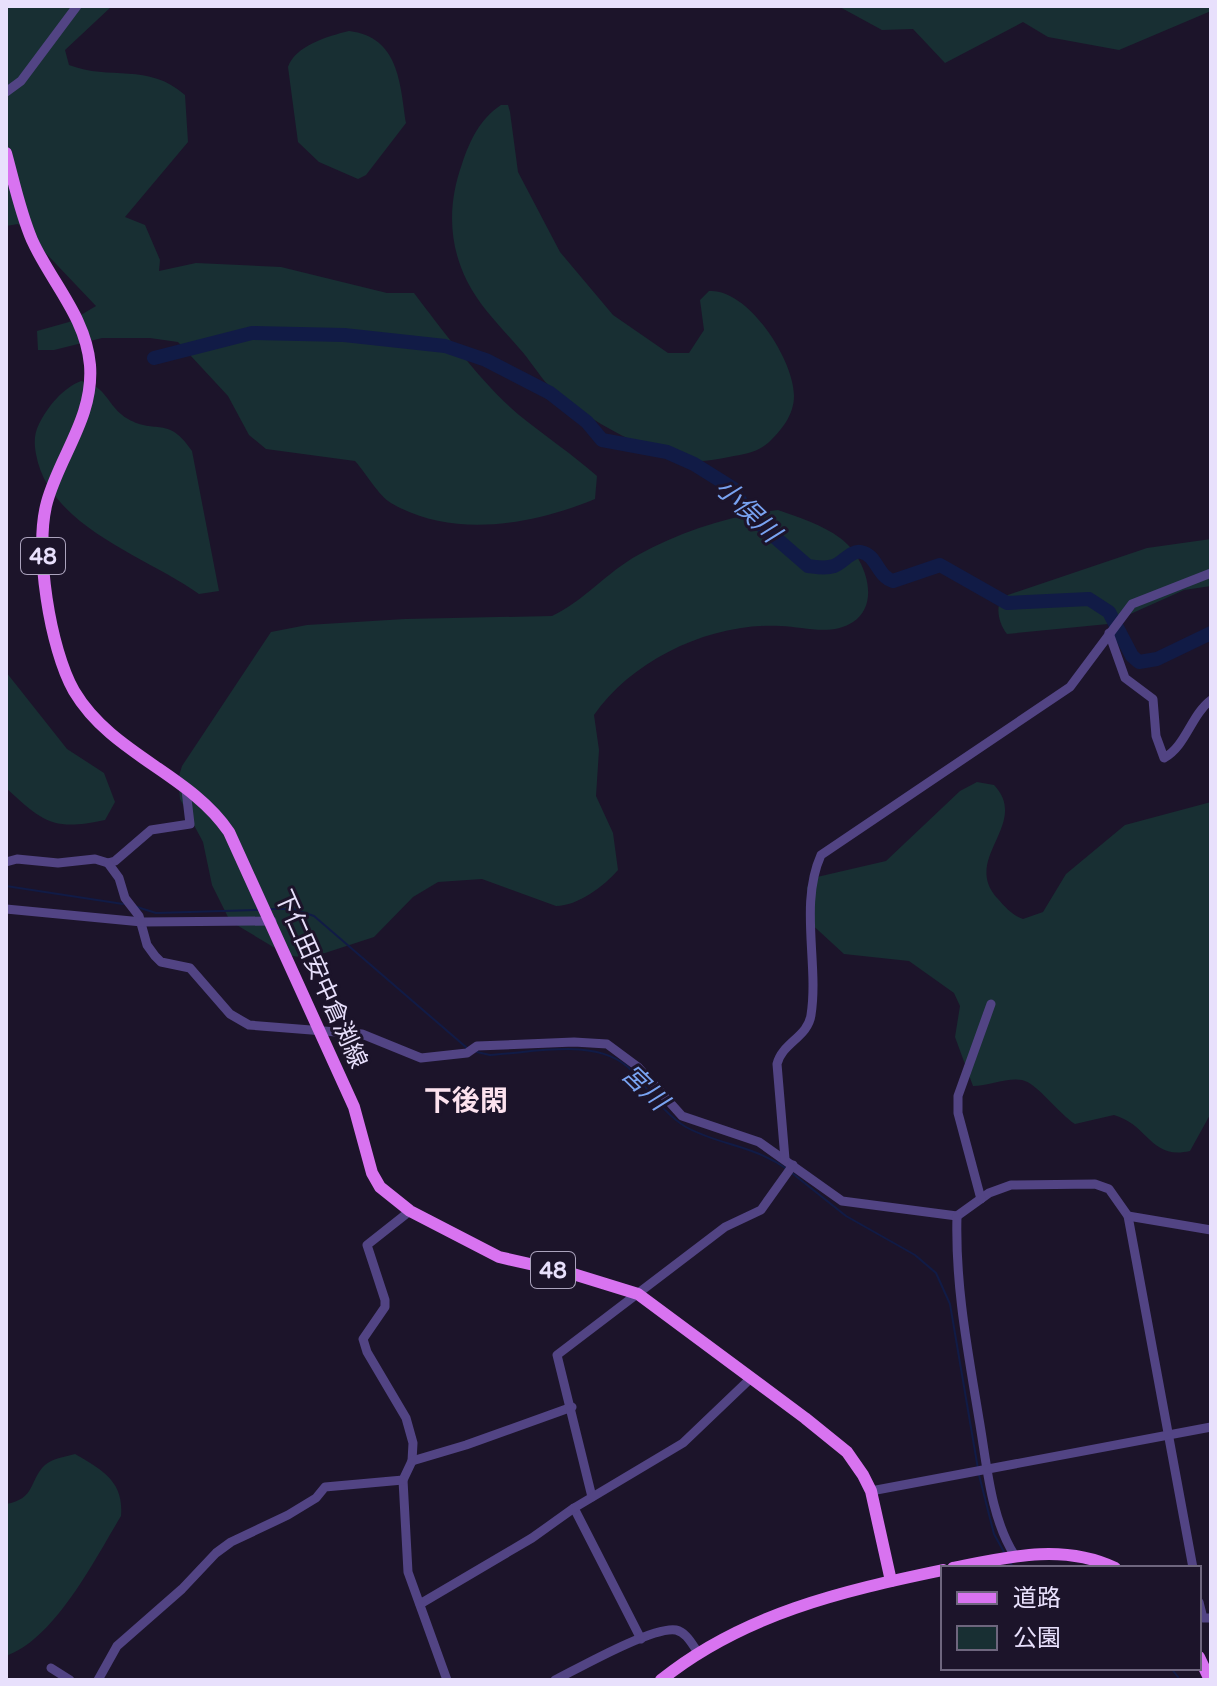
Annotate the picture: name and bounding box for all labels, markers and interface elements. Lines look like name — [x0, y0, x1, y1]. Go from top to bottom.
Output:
water label: 小俣川 — [709, 472, 789, 551]
road number: 48 — [21, 538, 65, 574]
street label: 下仁田安中倉渕線 — [268, 886, 373, 1073]
water label: 宮川 — [615, 1058, 676, 1119]
district label: 下後閑 — [424, 1084, 508, 1118]
road number: 48 — [531, 1252, 575, 1288]
legend — [941, 1566, 1201, 1670]
text: 道路 — [1013, 1584, 1061, 1613]
text: 公園 — [1013, 1624, 1061, 1653]

